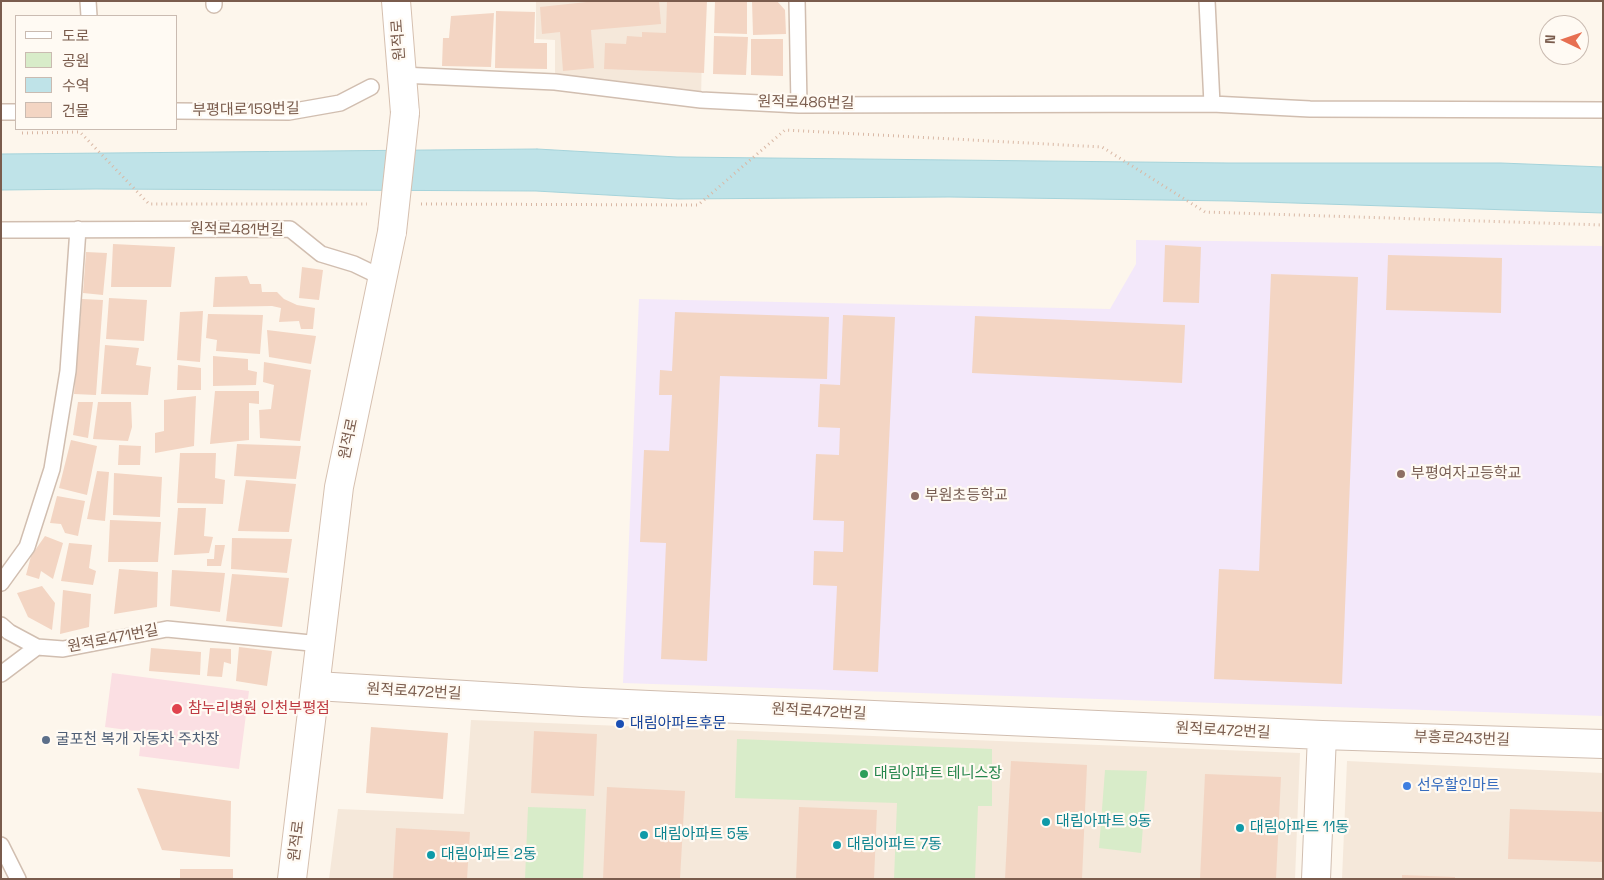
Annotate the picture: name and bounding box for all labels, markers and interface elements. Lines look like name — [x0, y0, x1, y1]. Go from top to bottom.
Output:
legend — [15, 15, 178, 130]
north arrow — [1539, 15, 1589, 65]
street label: 원적로 — [389, 19, 409, 61]
text: 도로 — [62, 26, 90, 45]
text: N — [1541, 34, 1559, 44]
text: 공원 — [62, 51, 90, 70]
text: 수역 — [62, 76, 90, 95]
street label: 원적로486번길 — [757, 93, 855, 113]
street label: 부평대로159번길 — [192, 100, 300, 120]
text: 건물 — [62, 101, 90, 120]
street label: 원적로481번길 — [190, 220, 284, 240]
street label: 원적로 — [336, 417, 362, 461]
place label: 부평여자고등학교 — [1411, 465, 1521, 483]
marker: 부평여자고등학교 — [1395, 468, 1407, 480]
place label: 부원초등학교 — [925, 487, 1008, 505]
marker: 부원초등학교 — [909, 490, 921, 502]
street label: 원적로471번길 — [66, 621, 160, 657]
street label: 원적로472번길 — [366, 681, 462, 703]
place label: 참누리병원 인천부평점 — [188, 700, 330, 718]
street label: 원적로472번길 — [771, 701, 867, 723]
marker: 참누리병원 인천부평점 — [170, 702, 184, 716]
place label: 대림아파트후문 — [630, 715, 727, 733]
marker: 대림아파트후문 — [614, 718, 626, 730]
street label: 원적로472번길 — [1175, 720, 1271, 742]
street label: 부흥로243번길 — [1414, 728, 1510, 750]
place label: 굴포천 복개 자동차 주차장 — [56, 731, 219, 749]
marker: 굴포천 복개 자동차 주차장 — [40, 734, 52, 746]
place label: 대림아파트 테니스장 — [874, 765, 1002, 783]
marker: 대림아파트 테니스장 — [858, 768, 870, 780]
place label: 선우할인마트 — [1417, 777, 1500, 795]
marker: 선우할인마트 — [1401, 780, 1413, 792]
place label: 대림아파트 9동 — [1056, 813, 1152, 831]
marker: 대림아파트 9동 — [1040, 816, 1052, 828]
street label: 원적로 — [286, 819, 308, 863]
place label: 대림아파트 11동 — [1250, 819, 1349, 837]
marker: 대림아파트 11동 — [1234, 822, 1246, 834]
place label: 대림아파트 5동 — [654, 826, 750, 844]
marker: 대림아파트 5동 — [638, 829, 650, 841]
place label: 대림아파트 7동 — [847, 836, 942, 854]
marker: 대림아파트 7동 — [831, 839, 843, 851]
place label: 대림아파트 2동 — [441, 846, 537, 864]
marker: 대림아파트 2동 — [425, 849, 437, 861]

